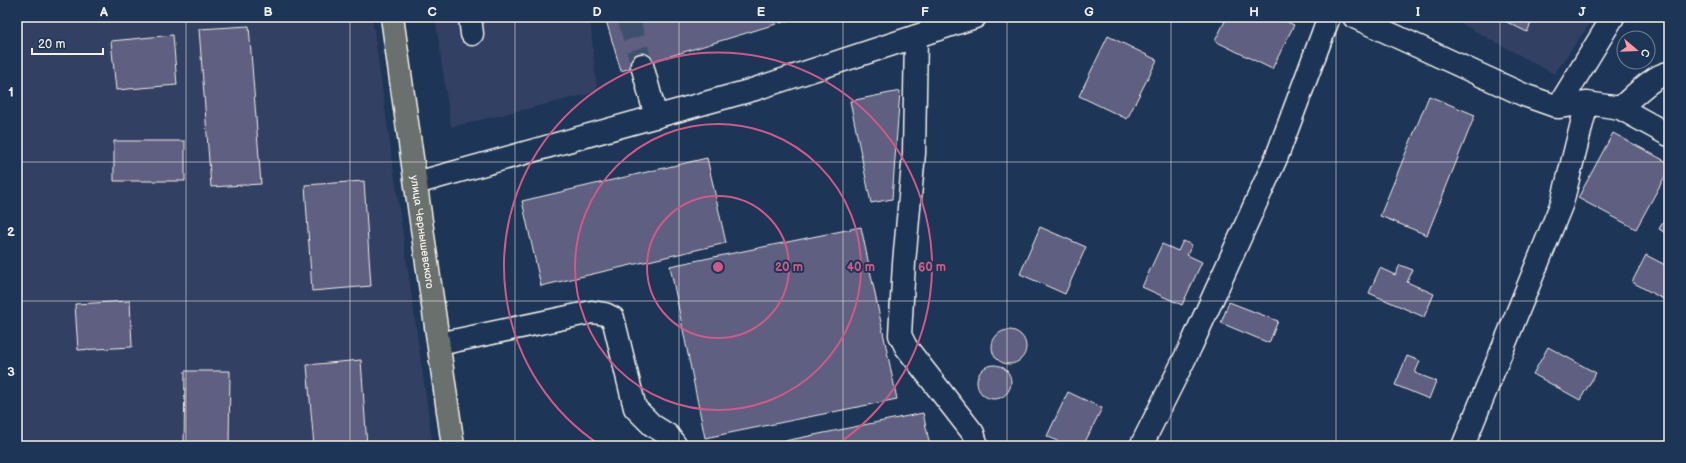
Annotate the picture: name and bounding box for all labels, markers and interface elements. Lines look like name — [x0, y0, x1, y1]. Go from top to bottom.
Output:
text: A — [99, 4, 108, 20]
text: B — [263, 4, 273, 20]
text: C — [427, 4, 437, 20]
text: D — [592, 4, 602, 20]
text: E — [757, 4, 766, 20]
text: F — [921, 4, 929, 20]
text: G — [1084, 4, 1094, 20]
text: H — [1249, 4, 1259, 20]
text: I — [1416, 4, 1420, 20]
text: J — [1578, 4, 1586, 20]
scale bar — [32, 30, 103, 56]
north arrow — [1616, 30, 1656, 70]
text: 20 m — [38, 37, 65, 52]
text: С — [1637, 47, 1652, 59]
text: 1 — [8, 84, 14, 100]
street label: улица Чернышевского — [408, 174, 437, 290]
text: 2 — [7, 224, 15, 240]
centre of rings — [711, 260, 725, 274]
text: 20 m — [775, 260, 803, 275]
text: 40 m — [847, 260, 875, 275]
text: 60 m — [918, 260, 946, 275]
text: 3 — [7, 364, 15, 380]

